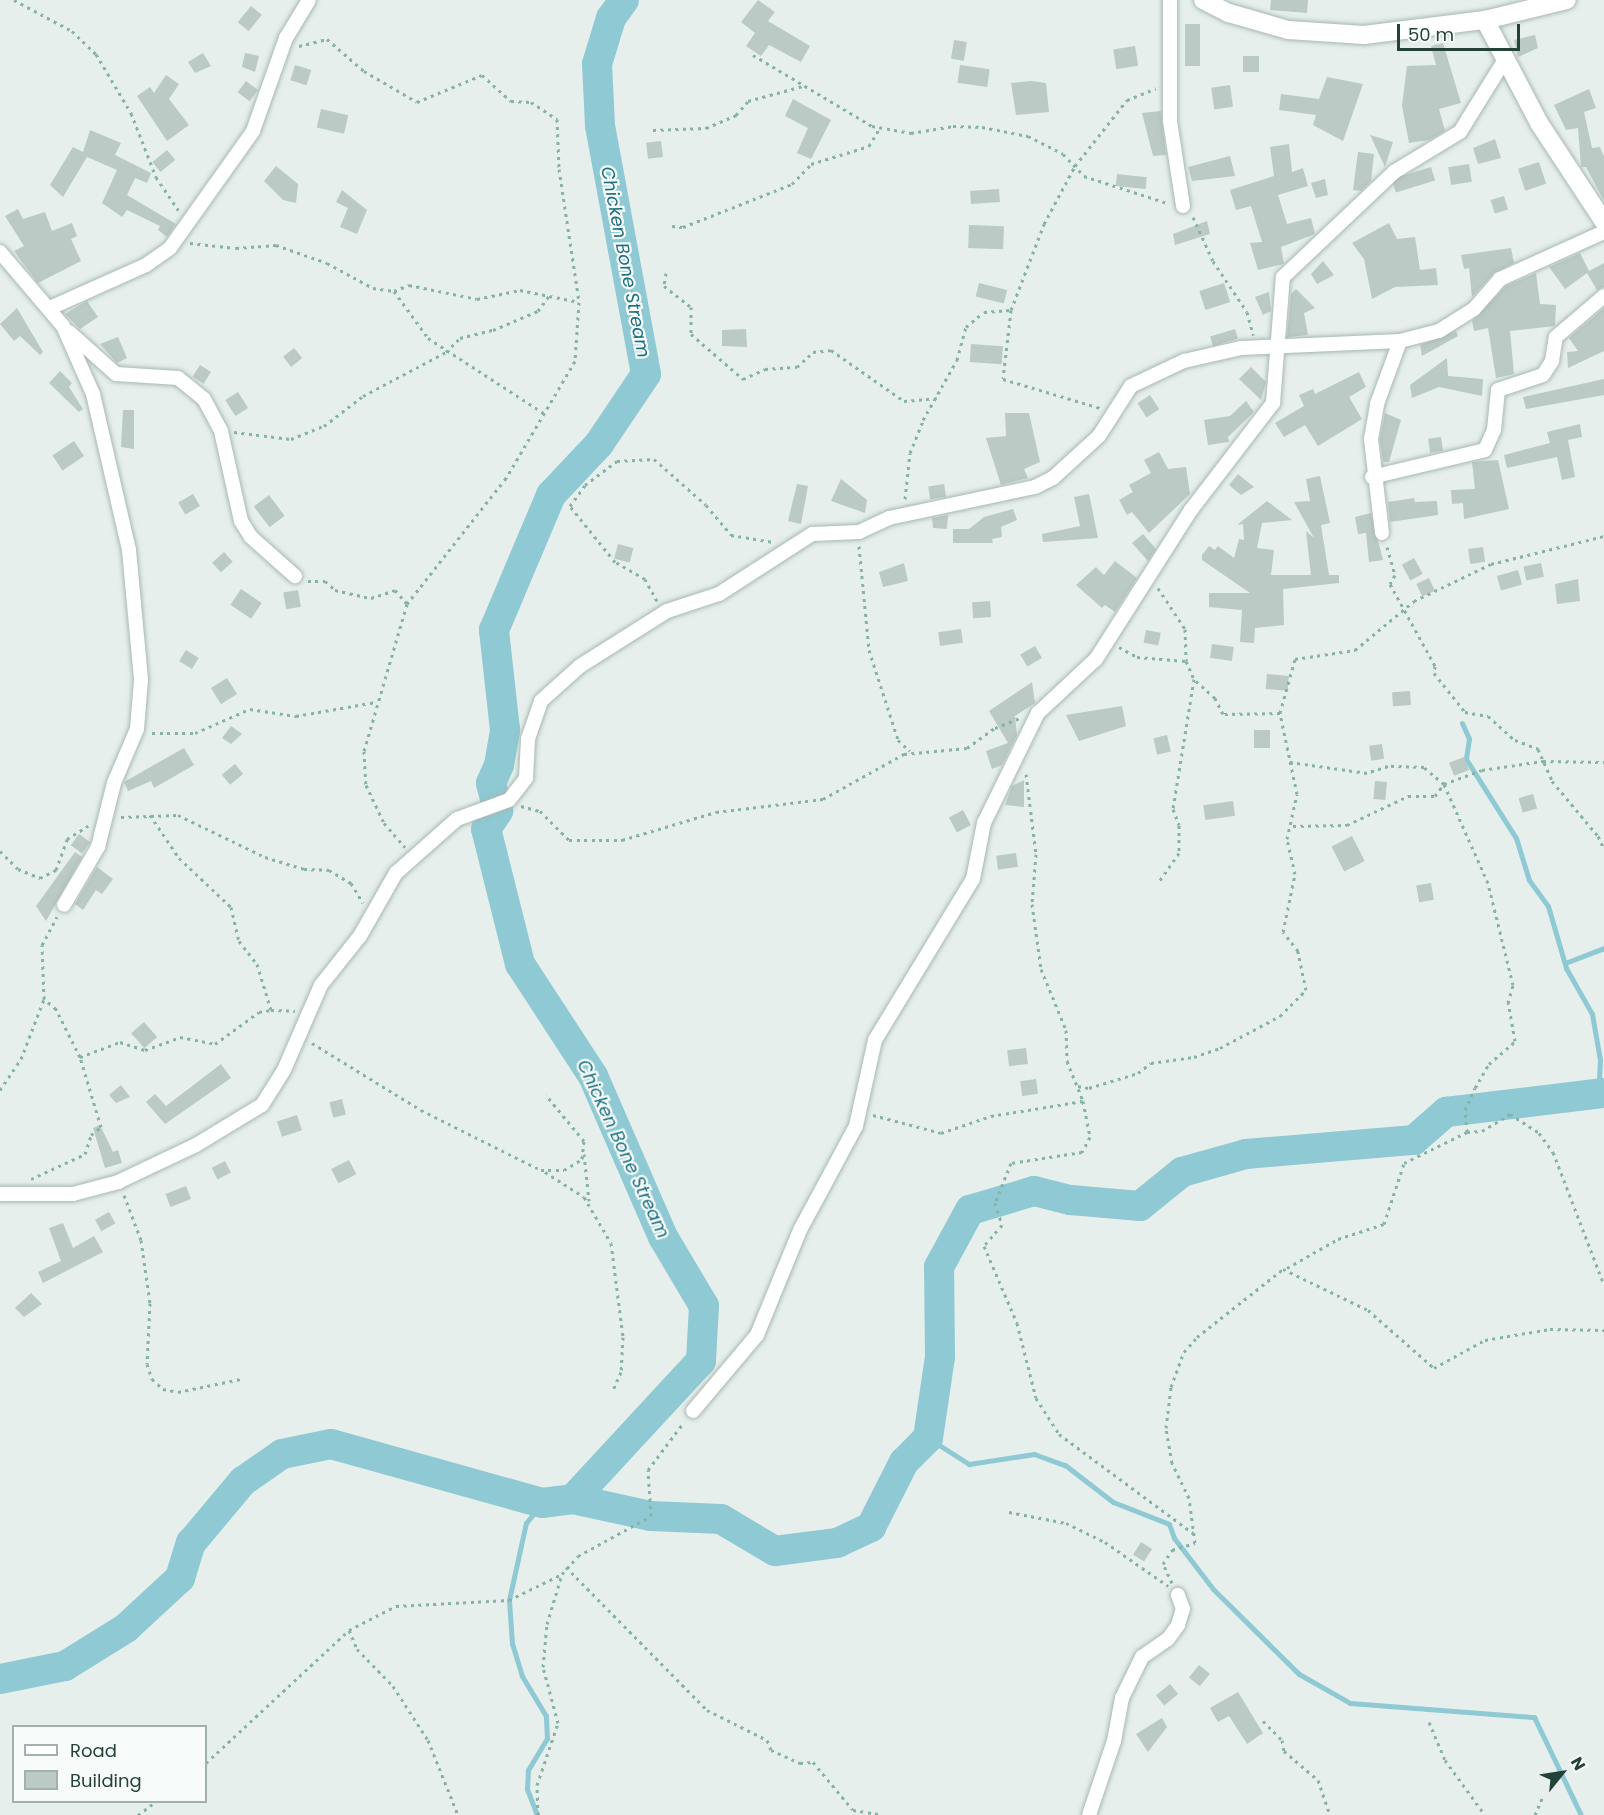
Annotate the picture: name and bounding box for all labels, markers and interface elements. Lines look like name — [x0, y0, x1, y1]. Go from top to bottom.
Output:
scale bar — [1400, 12, 1523, 50]
text: 50 m — [1408, 22, 1454, 47]
water label: Chicken Bone Stream — [596, 165, 654, 359]
water label: Chicken Bone Stream — [572, 1056, 674, 1242]
legend — [12, 1725, 207, 1803]
text: Road — [70, 1738, 117, 1763]
north arrow — [1532, 1743, 1592, 1803]
text: N — [1565, 1753, 1591, 1775]
text: Building — [70, 1768, 142, 1793]

